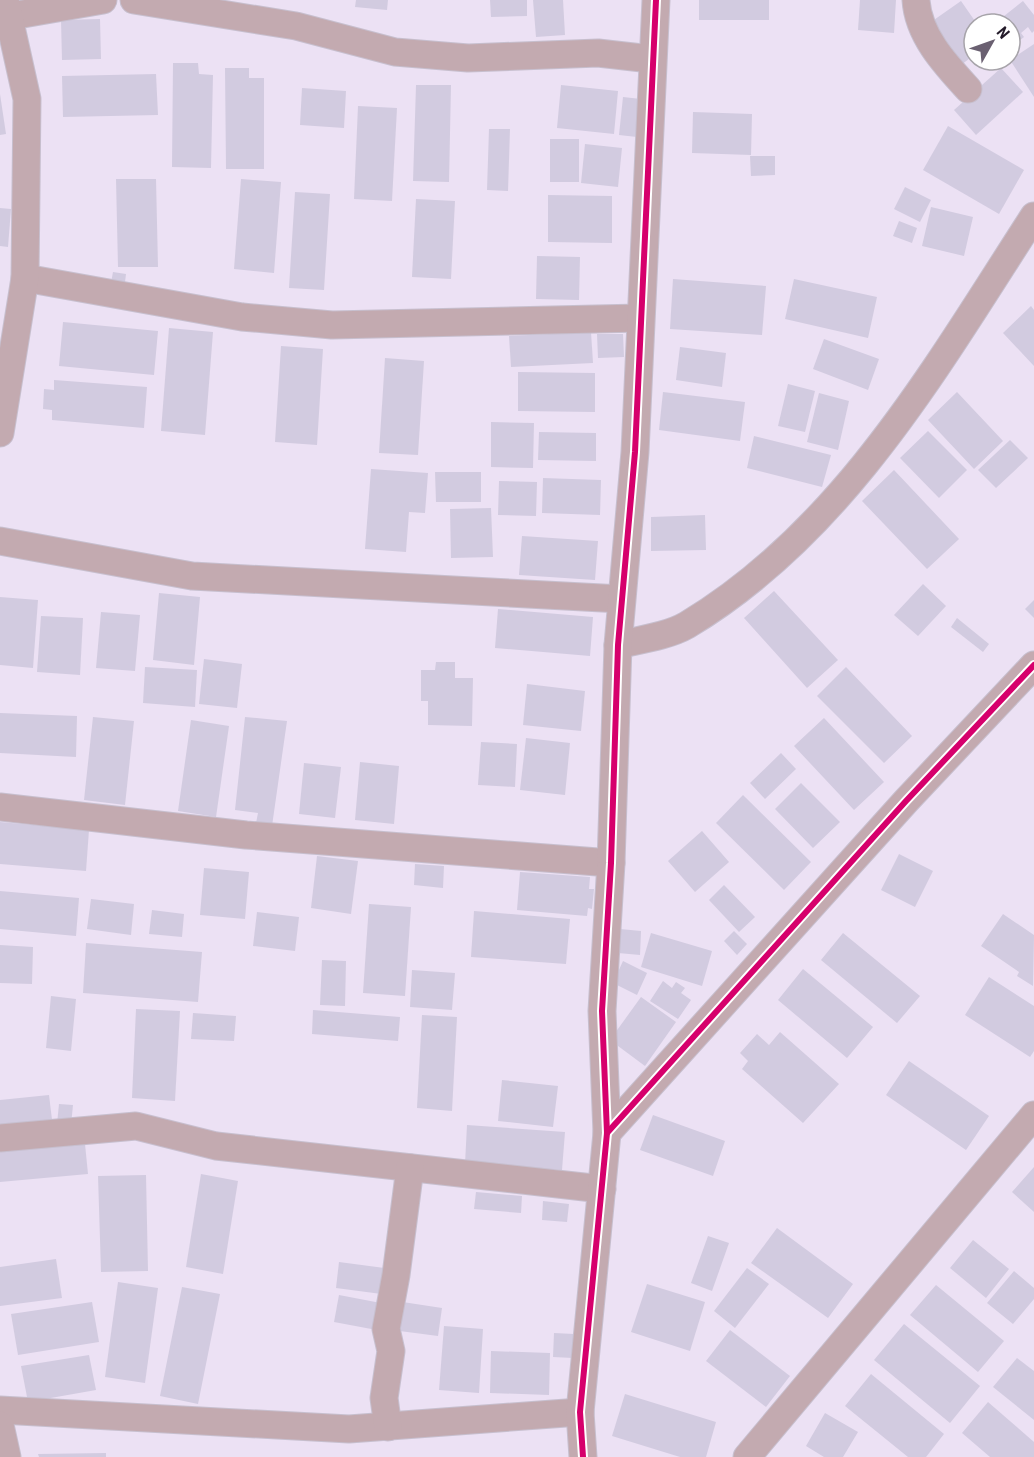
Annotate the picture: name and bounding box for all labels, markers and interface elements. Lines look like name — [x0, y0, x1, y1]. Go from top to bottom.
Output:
north arrow — [962, 12, 1022, 72]
text: N — [993, 23, 1014, 43]

